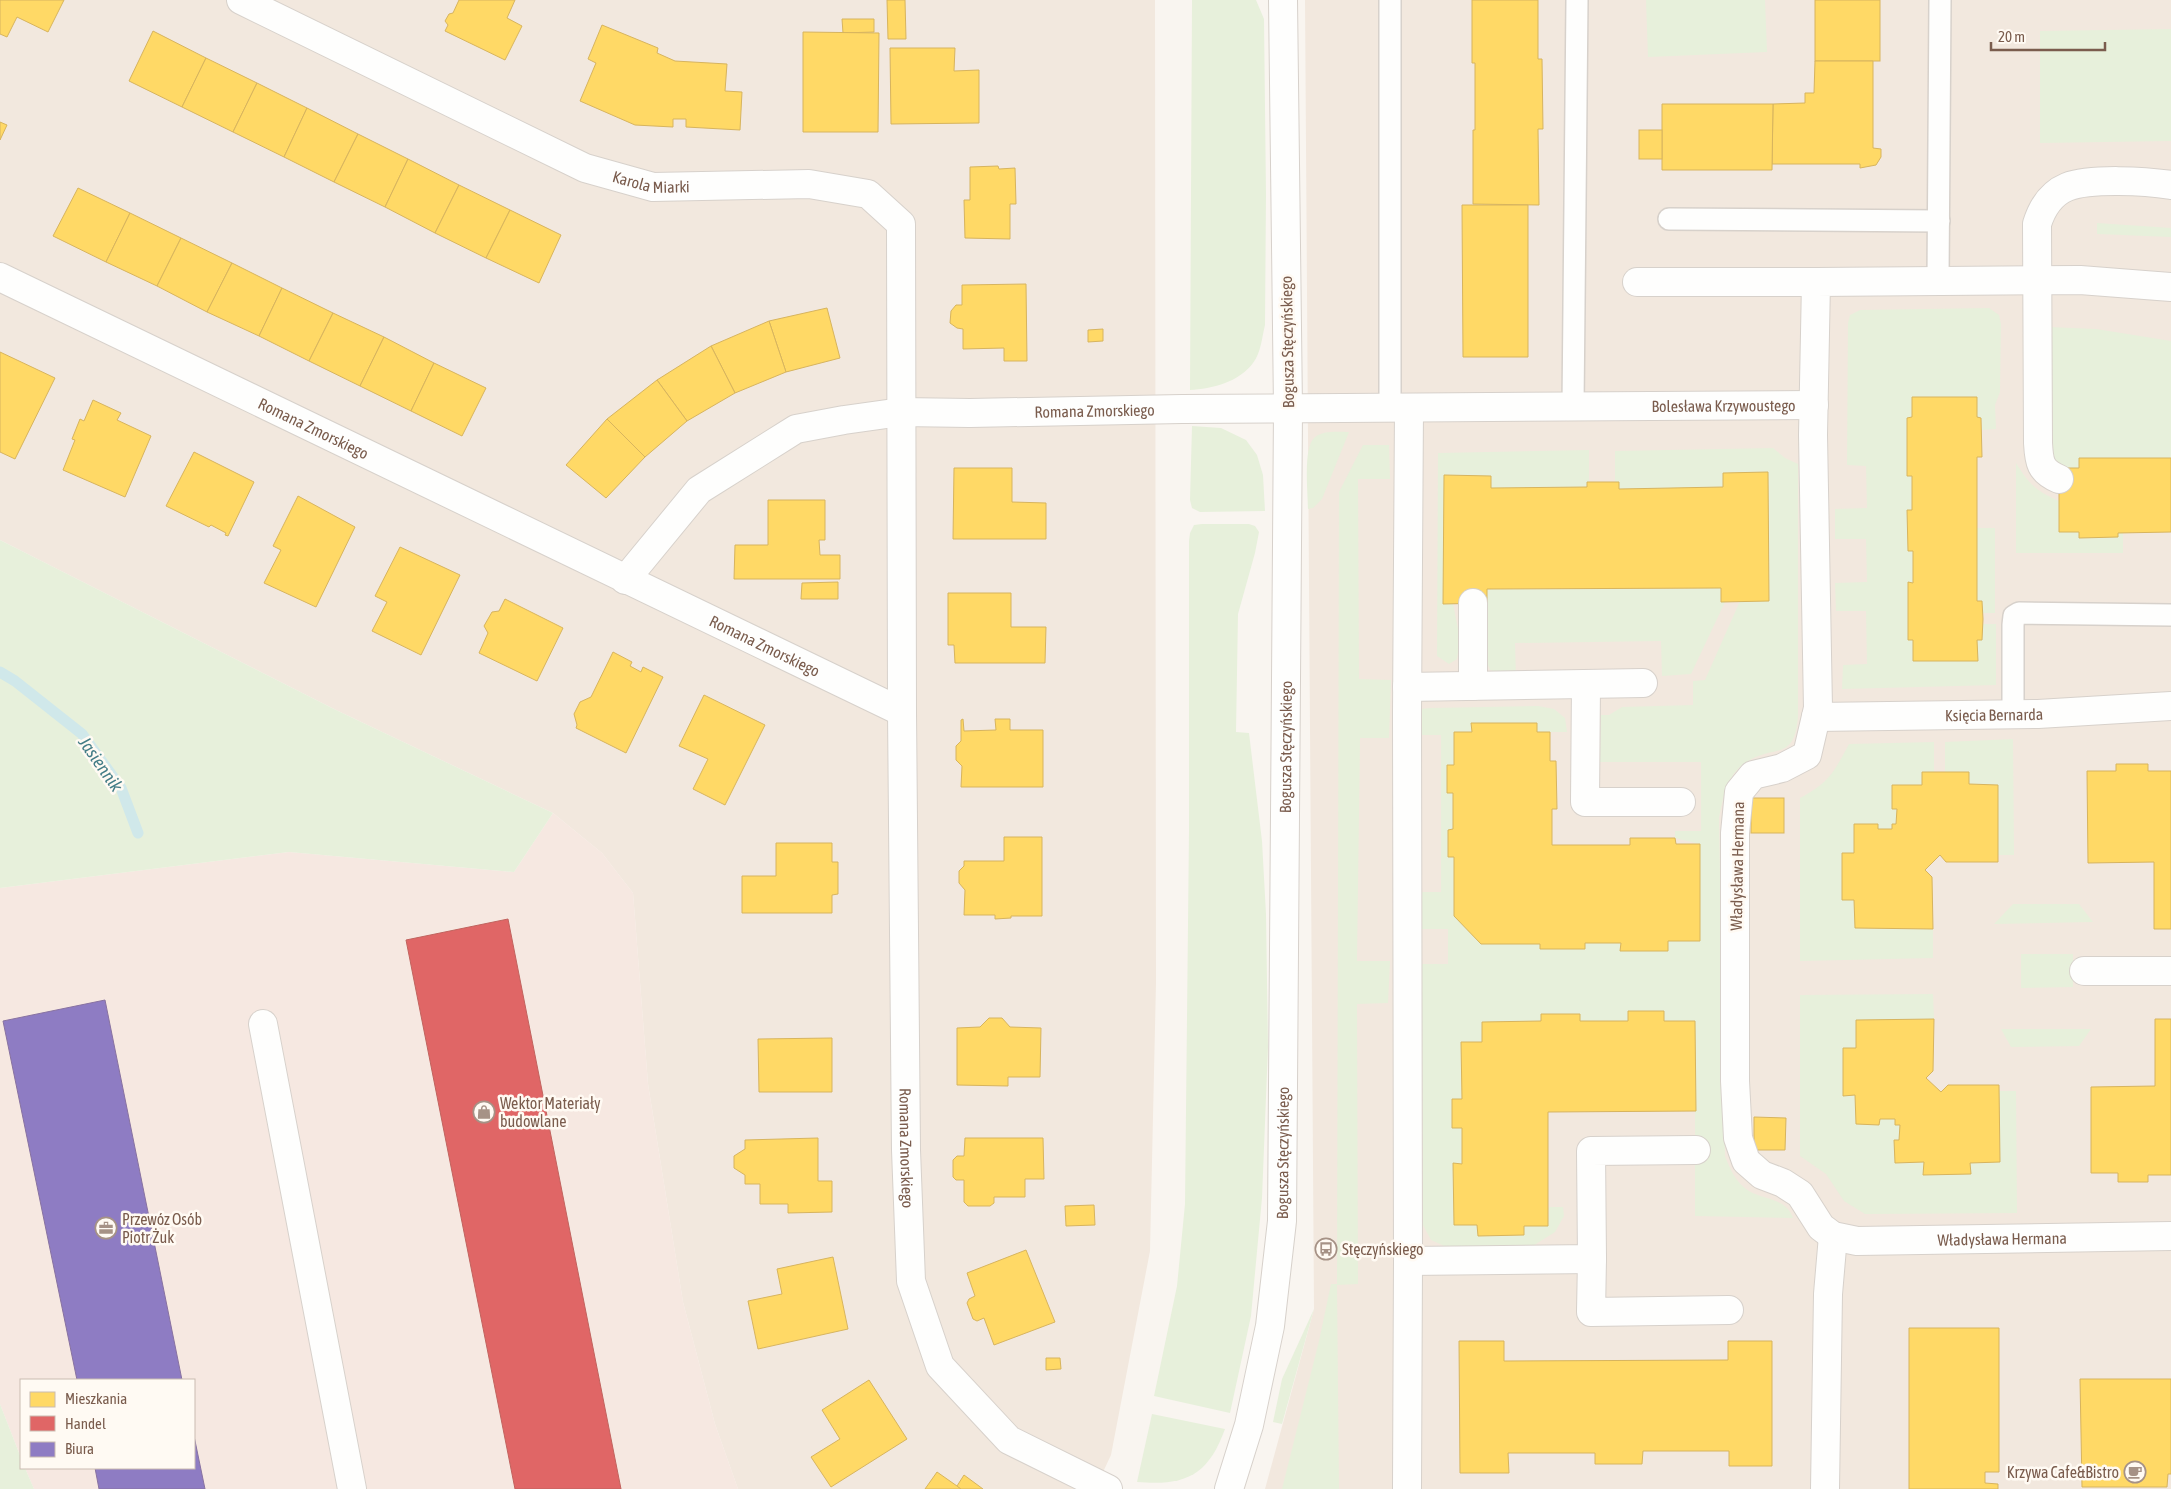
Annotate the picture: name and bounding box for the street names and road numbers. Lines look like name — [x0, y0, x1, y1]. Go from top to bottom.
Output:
street label: Karola Miarki — [611, 167, 690, 196]
street label: Bogusza Stęczyńskiego — [1277, 276, 1298, 408]
street label: Romana Zmorskiego — [255, 394, 372, 462]
street label: Bolesława Krzywoustego — [1651, 396, 1795, 416]
street label: Romana Zmorskiego — [1034, 401, 1155, 421]
street label: Romana Zmorskiego — [707, 612, 823, 680]
street label: Bogusza Stęczyńskiego — [1276, 681, 1296, 813]
street label: Księcia Bernarda — [1945, 705, 2044, 725]
street label: Władysława Hermana — [1727, 801, 1748, 931]
street label: Bogusza Stęczyńskiego — [1273, 1087, 1293, 1219]
street label: Romana Zmorskiego — [896, 1088, 917, 1208]
street label: Władysława Hermana — [1937, 1229, 2067, 1249]

